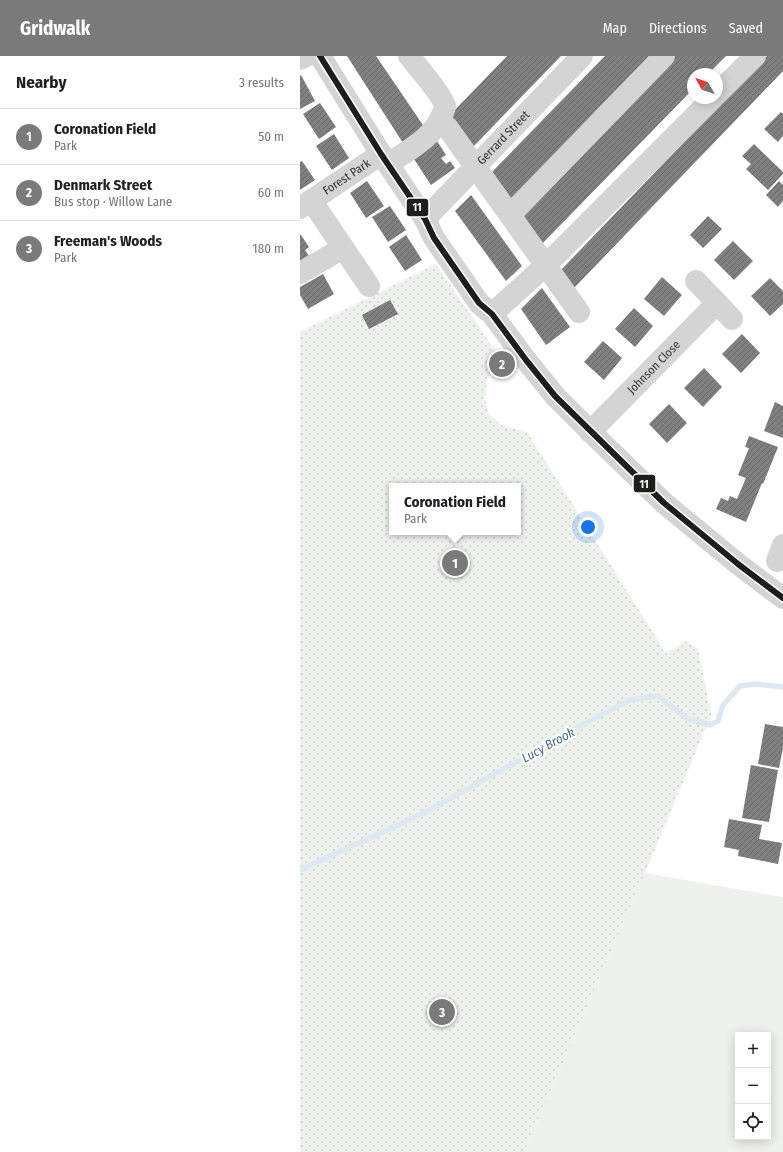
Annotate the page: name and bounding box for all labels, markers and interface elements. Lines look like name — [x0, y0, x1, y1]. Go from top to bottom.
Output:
text: Gridwalk — [20, 17, 90, 40]
text: Map — [603, 20, 627, 37]
text: Directions — [649, 20, 707, 37]
text: Saved — [729, 20, 763, 37]
north arrow — [687, 68, 723, 104]
text: Nearby — [16, 72, 67, 93]
text: 3 results — [239, 75, 284, 90]
street label: Gerrard Street — [474, 108, 533, 167]
text: Coronation Field — [54, 120, 156, 138]
text: 1 — [26, 129, 32, 144]
text: 50 m — [258, 129, 284, 144]
text: Park — [54, 138, 77, 153]
street label: Forest Park — [320, 156, 373, 198]
text: Denmark Street — [54, 176, 152, 194]
text: 2 — [26, 185, 32, 200]
text: 60 m — [258, 185, 284, 200]
text: Bus stop · Willow Lane — [54, 194, 172, 209]
line badge: 11 — [406, 198, 429, 217]
text: 11 — [412, 201, 422, 214]
text: Freeman's Woods — [54, 232, 162, 250]
text: 3 — [26, 241, 32, 256]
text: 180 m — [253, 241, 284, 256]
text: Park — [54, 250, 77, 265]
street label: Johnson Close — [625, 338, 683, 397]
pin: 2 — [489, 349, 515, 379]
line badge: 11 — [633, 474, 656, 493]
text: 11 — [639, 478, 649, 491]
popup — [389, 483, 521, 535]
text: Coronation Field — [404, 493, 506, 511]
text: Park — [404, 511, 427, 526]
your location — [578, 517, 598, 537]
pin: 1 — [442, 548, 468, 578]
water label: Lucy Brook — [519, 724, 577, 766]
pin: 3 — [429, 997, 455, 1027]
map controls — [735, 1032, 771, 1140]
button: + — [735, 1032, 771, 1068]
button: − — [735, 1068, 771, 1104]
button: locate — [735, 1104, 771, 1140]

